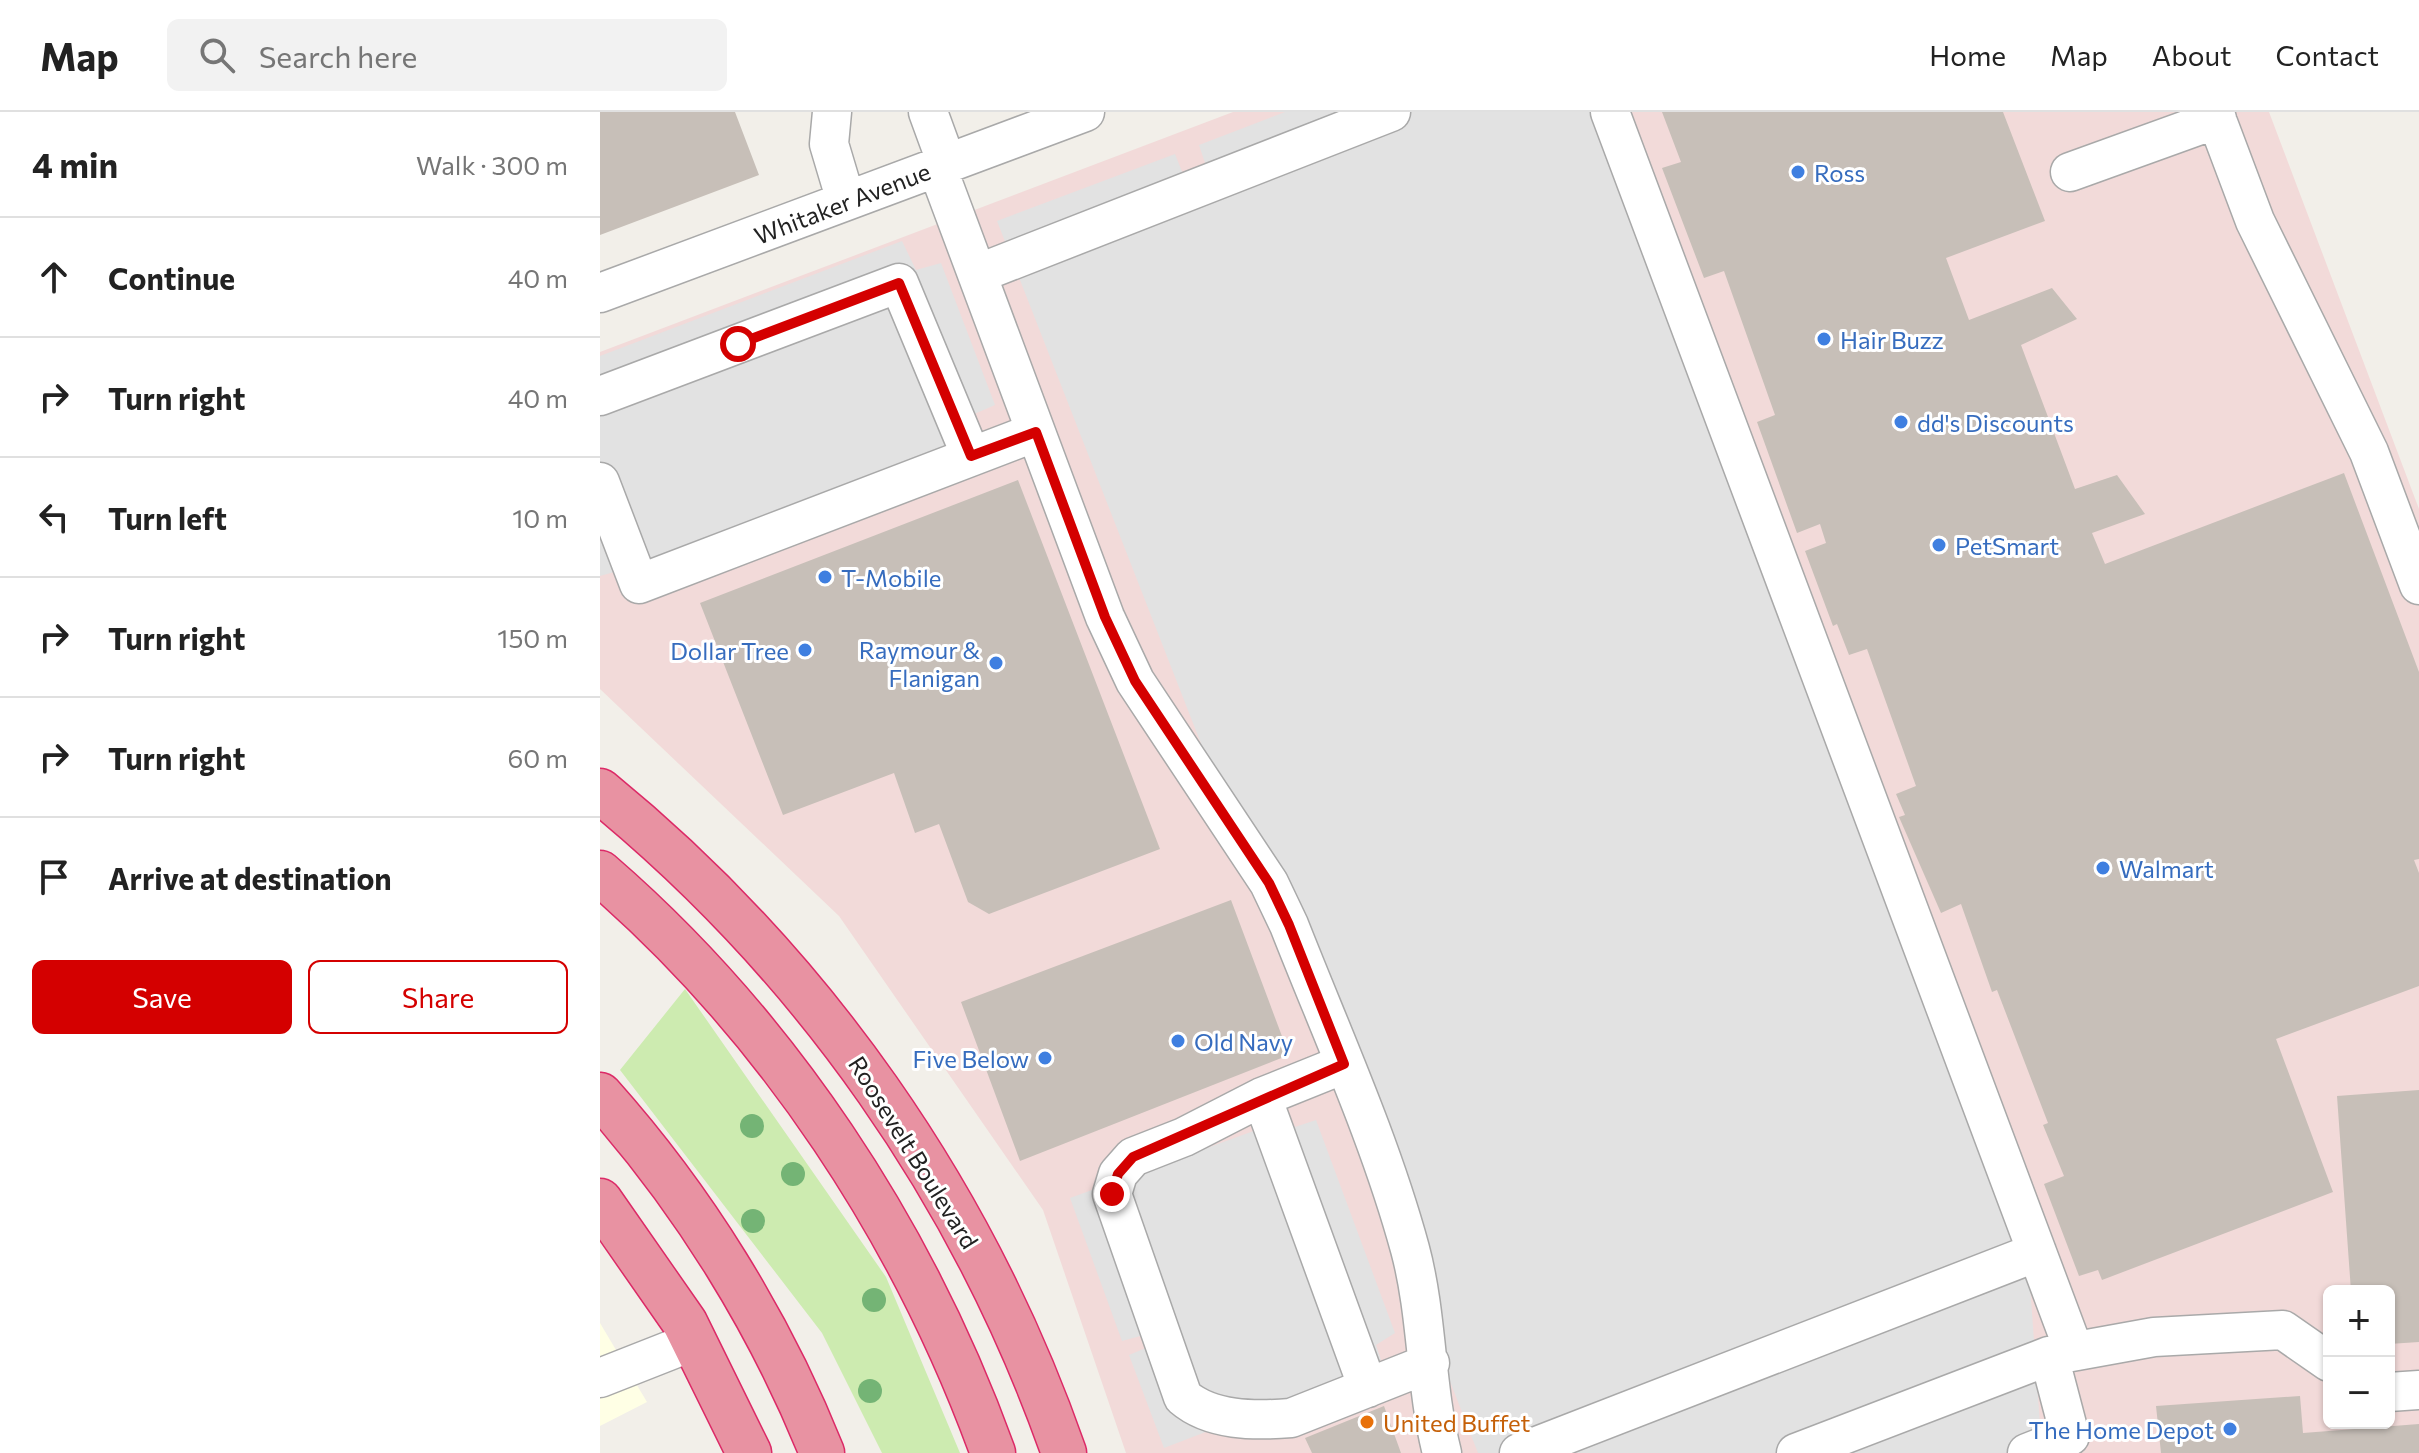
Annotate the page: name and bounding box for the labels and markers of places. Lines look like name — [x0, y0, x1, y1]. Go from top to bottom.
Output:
place label: Ross — [1814, 158, 1865, 187]
marker: Ross — [1789, 163, 1807, 181]
place label: Hair Buzz — [1840, 325, 1944, 354]
marker: Hair Buzz — [1815, 330, 1833, 348]
place label: dd's Discounts — [1917, 408, 2074, 437]
marker: dd's Discounts — [1892, 413, 1910, 431]
place label: PetSmart — [1955, 531, 2059, 560]
marker: PetSmart — [1930, 536, 1948, 554]
place label: T-Mobile — [841, 563, 941, 592]
marker: T-Mobile — [816, 568, 834, 586]
place label: Raymour & Flanigan — [859, 635, 980, 692]
place label: Dollar Tree — [670, 636, 789, 665]
marker: Dollar Tree — [796, 641, 814, 659]
marker: Raymour & Flanigan — [987, 654, 1005, 672]
place label: Walmart — [2119, 854, 2214, 883]
marker: Walmart — [2094, 859, 2112, 877]
place label: Old Navy — [1194, 1027, 1293, 1056]
marker: Old Navy — [1169, 1032, 1187, 1050]
place label: Five Below — [913, 1044, 1029, 1073]
marker: Five Below — [1036, 1049, 1054, 1067]
place label: United Buffet — [1383, 1408, 1530, 1437]
marker: United Buffet — [1358, 1413, 1376, 1431]
place label: The Home Depot — [2029, 1415, 2214, 1444]
marker: The Home Depot — [2221, 1420, 2239, 1438]

